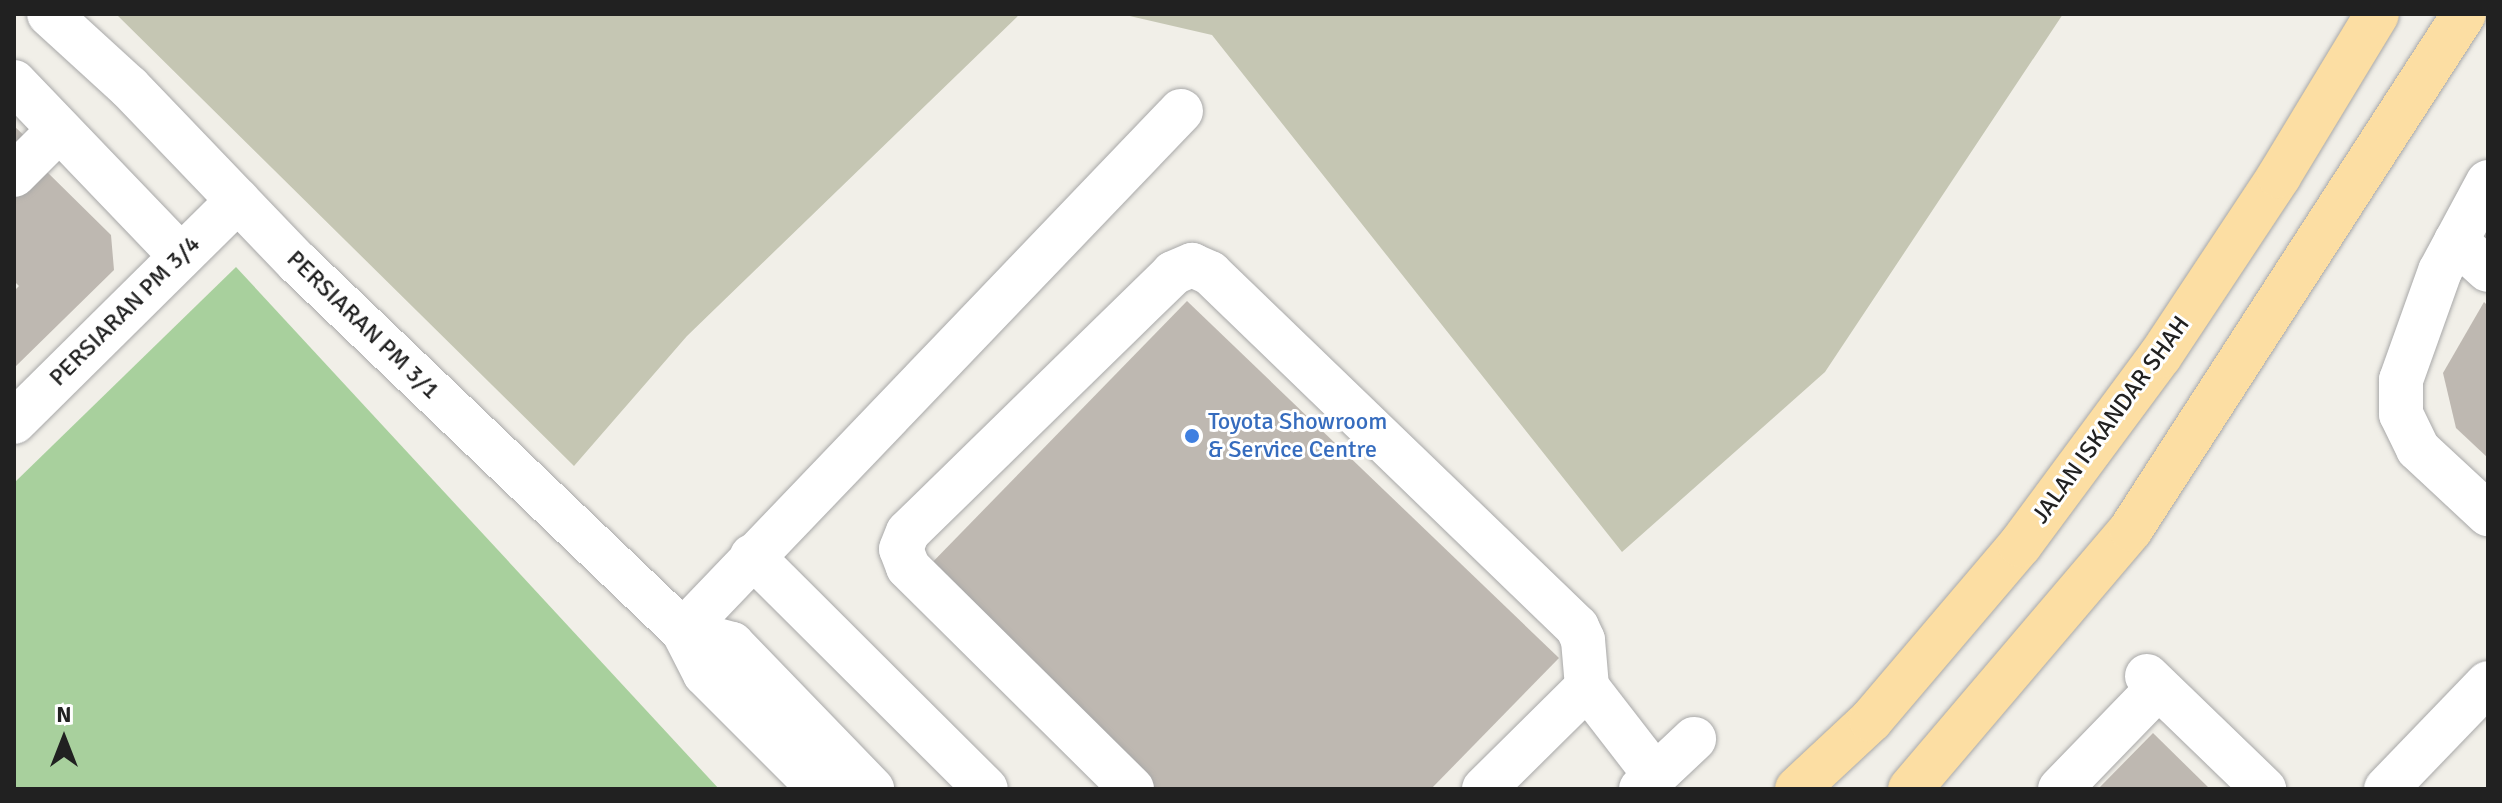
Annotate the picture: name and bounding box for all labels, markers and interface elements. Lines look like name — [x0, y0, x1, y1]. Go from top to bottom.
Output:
street label: PERSIARAN PM 3/4 — [44, 230, 206, 392]
street label: PERSIARAN PM 3/1 — [281, 245, 445, 405]
street label: JALAN ISKANDAR SHAH — [2026, 311, 2196, 529]
place label: Toyota Showroom & Service Centre — [1208, 408, 1387, 464]
marker: Toyota Showroom & Service Centre — [1183, 427, 1201, 445]
north arrow — [24, 699, 104, 779]
text: N — [56, 701, 72, 728]

